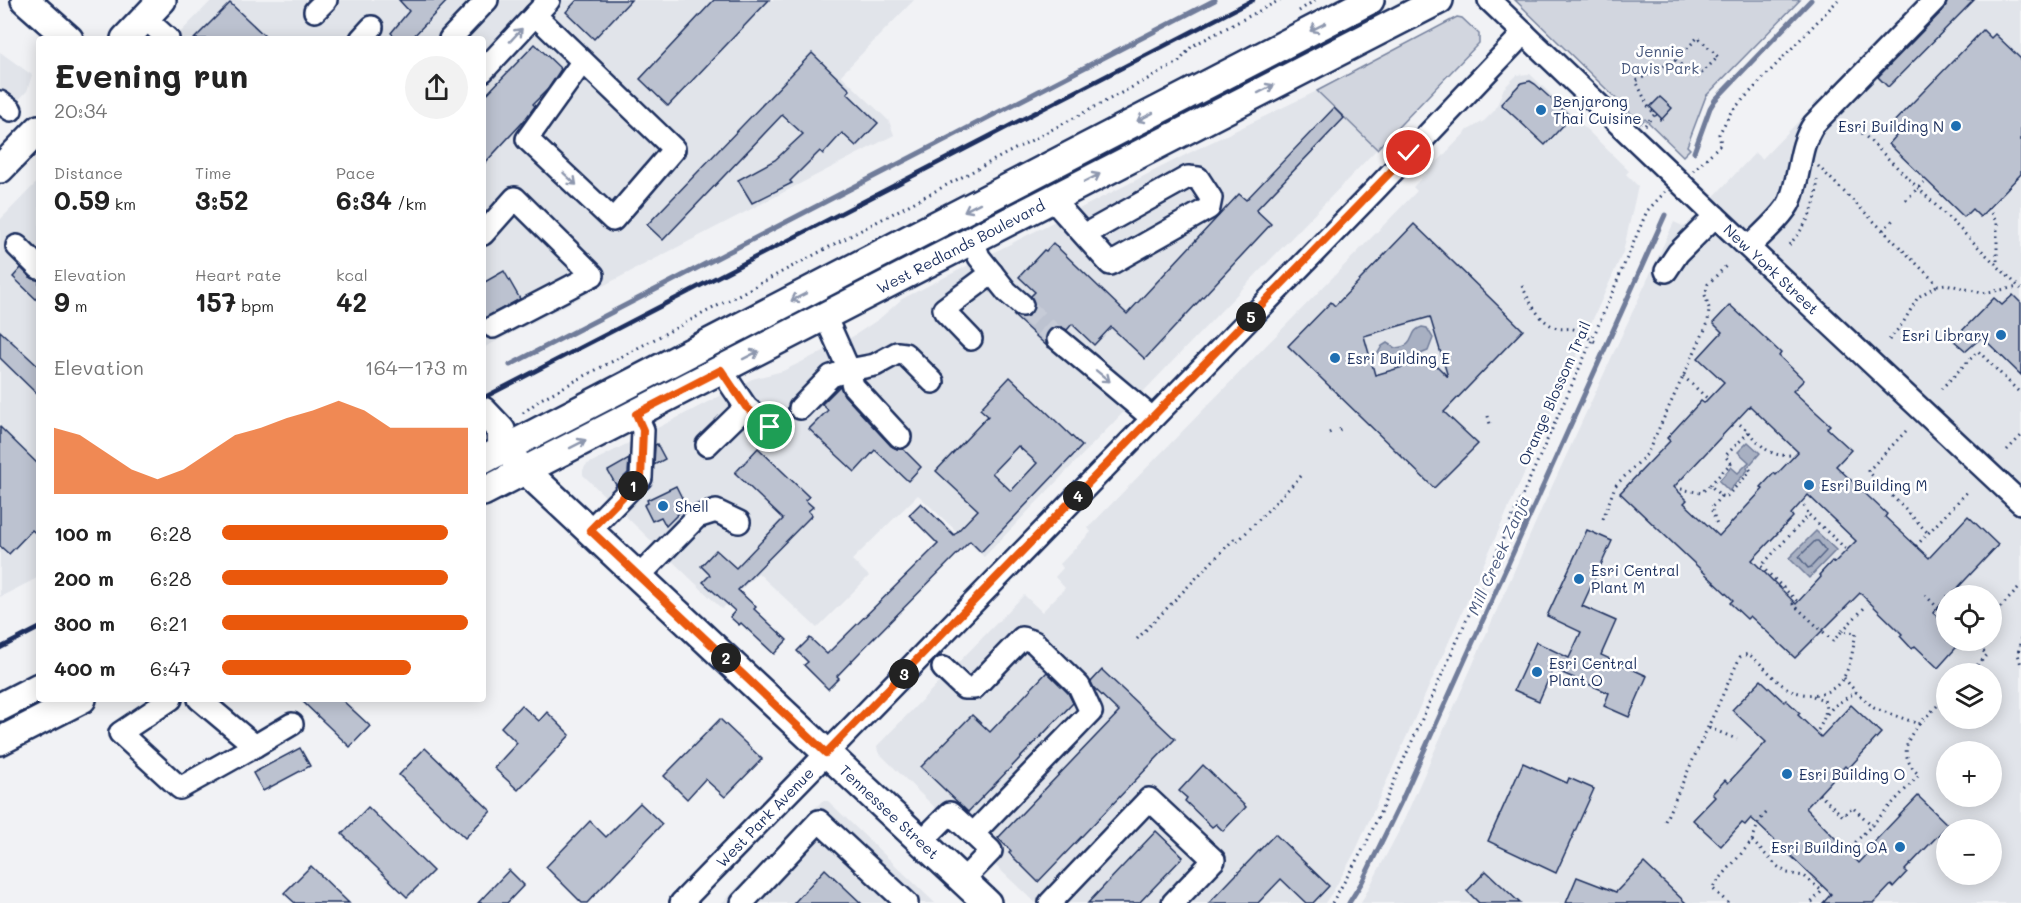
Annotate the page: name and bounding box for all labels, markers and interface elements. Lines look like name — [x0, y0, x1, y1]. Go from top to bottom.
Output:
one-way arrow — [1309, 22, 1327, 33]
one-way arrow — [509, 28, 523, 43]
park label: Jennie Davis Park — [1621, 41, 1699, 78]
text: Evening run — [54, 53, 248, 96]
button: share — [405, 56, 468, 119]
one-way arrow — [1256, 83, 1274, 94]
place label: Benjarong Thai Cuisine — [1553, 91, 1642, 128]
text: 20:34 — [54, 97, 107, 123]
marker: Benjarong Thai Cuisine — [1534, 103, 1548, 117]
one-way arrow — [1136, 112, 1154, 123]
place label: Esri Building N — [1838, 116, 1944, 136]
marker: Esri Building N — [1949, 119, 1963, 133]
pin — [1383, 127, 1434, 178]
icon: check — [1392, 136, 1425, 169]
text: Distance — [54, 162, 123, 183]
text: Time — [195, 162, 231, 183]
text: Pace — [336, 162, 375, 183]
one-way arrow — [562, 172, 577, 186]
one-way arrow — [1083, 172, 1101, 183]
text: 0.59 — [54, 183, 110, 217]
text: 3:52 — [195, 183, 249, 217]
text: 6:34 — [336, 183, 392, 217]
text: km — [110, 193, 136, 214]
text: /km — [392, 193, 427, 214]
street label: West Redlands Boulevard — [873, 195, 1048, 298]
one-way arrow — [963, 201, 981, 213]
street label: New York Street — [1719, 219, 1823, 319]
text: Elevation — [54, 264, 126, 285]
text: Heart rate — [195, 264, 281, 285]
text: kcal — [336, 264, 368, 285]
text: 9 — [54, 285, 70, 319]
text: 157 — [195, 285, 236, 319]
text: 42 — [336, 285, 367, 319]
one-way arrow — [790, 291, 808, 303]
text: m — [70, 295, 88, 316]
text: bpm — [236, 295, 274, 316]
pin: 5 — [1236, 302, 1266, 332]
text: 5 — [1246, 306, 1256, 327]
street label: Orange Blossom Trail — [1513, 318, 1595, 468]
place label: Esri Library — [1902, 325, 1989, 345]
marker: Esri Library — [1994, 328, 2008, 342]
one-way arrow — [742, 348, 760, 360]
place label: Esri Building E — [1347, 348, 1451, 368]
marker: Esri Building E — [1328, 351, 1342, 365]
text: Elevation — [54, 354, 144, 380]
text: 164–173 m — [365, 354, 468, 380]
one-way arrow — [1095, 369, 1110, 383]
pin — [744, 401, 795, 452]
icon: arrive — [753, 410, 786, 443]
one-way arrow — [569, 438, 586, 450]
pin: 1 — [618, 471, 648, 501]
text: 1 — [629, 475, 637, 496]
place label: Esri Building M — [1821, 475, 1928, 495]
marker: Esri Building M — [1802, 478, 1816, 492]
pin: 4 — [1063, 481, 1093, 511]
text: 4 — [1073, 485, 1083, 506]
water label: Mill Creek Zanja — [1462, 492, 1534, 618]
place label: Shell — [675, 496, 709, 516]
marker: Shell — [656, 499, 670, 513]
text: 100 m — [54, 520, 112, 546]
text: 6:28 — [150, 520, 192, 546]
place label: Esri Central Plant M — [1591, 560, 1679, 597]
text: 200 m — [54, 565, 114, 591]
text: 6:28 — [150, 565, 192, 591]
marker: Esri Central Plant M — [1572, 572, 1586, 586]
map controls — [1936, 585, 2002, 885]
button: locate — [1936, 585, 2002, 651]
text: 300 m — [54, 610, 115, 636]
text: 6:21 — [150, 610, 188, 636]
pin: 2 — [711, 643, 741, 673]
text: 2 — [722, 647, 730, 668]
place label: Esri Central Plant O — [1549, 653, 1637, 690]
text: 400 m — [54, 655, 115, 681]
text: 6:47 — [150, 655, 191, 681]
pin: 3 — [889, 659, 919, 689]
text: 3 — [899, 663, 909, 684]
button: layers — [1936, 663, 2002, 729]
marker: Esri Central Plant O — [1530, 665, 1544, 679]
button: + — [1936, 741, 2002, 807]
street label: Tennessee Street — [835, 760, 944, 863]
street label: West Park Avenue — [712, 763, 818, 871]
place label: Esri Building O — [1799, 764, 1906, 784]
marker: Esri Building O — [1780, 767, 1794, 781]
button: − — [1936, 819, 2002, 885]
place label: Esri Building OA — [1771, 837, 1888, 857]
marker: Esri Building OA — [1893, 840, 1907, 854]

